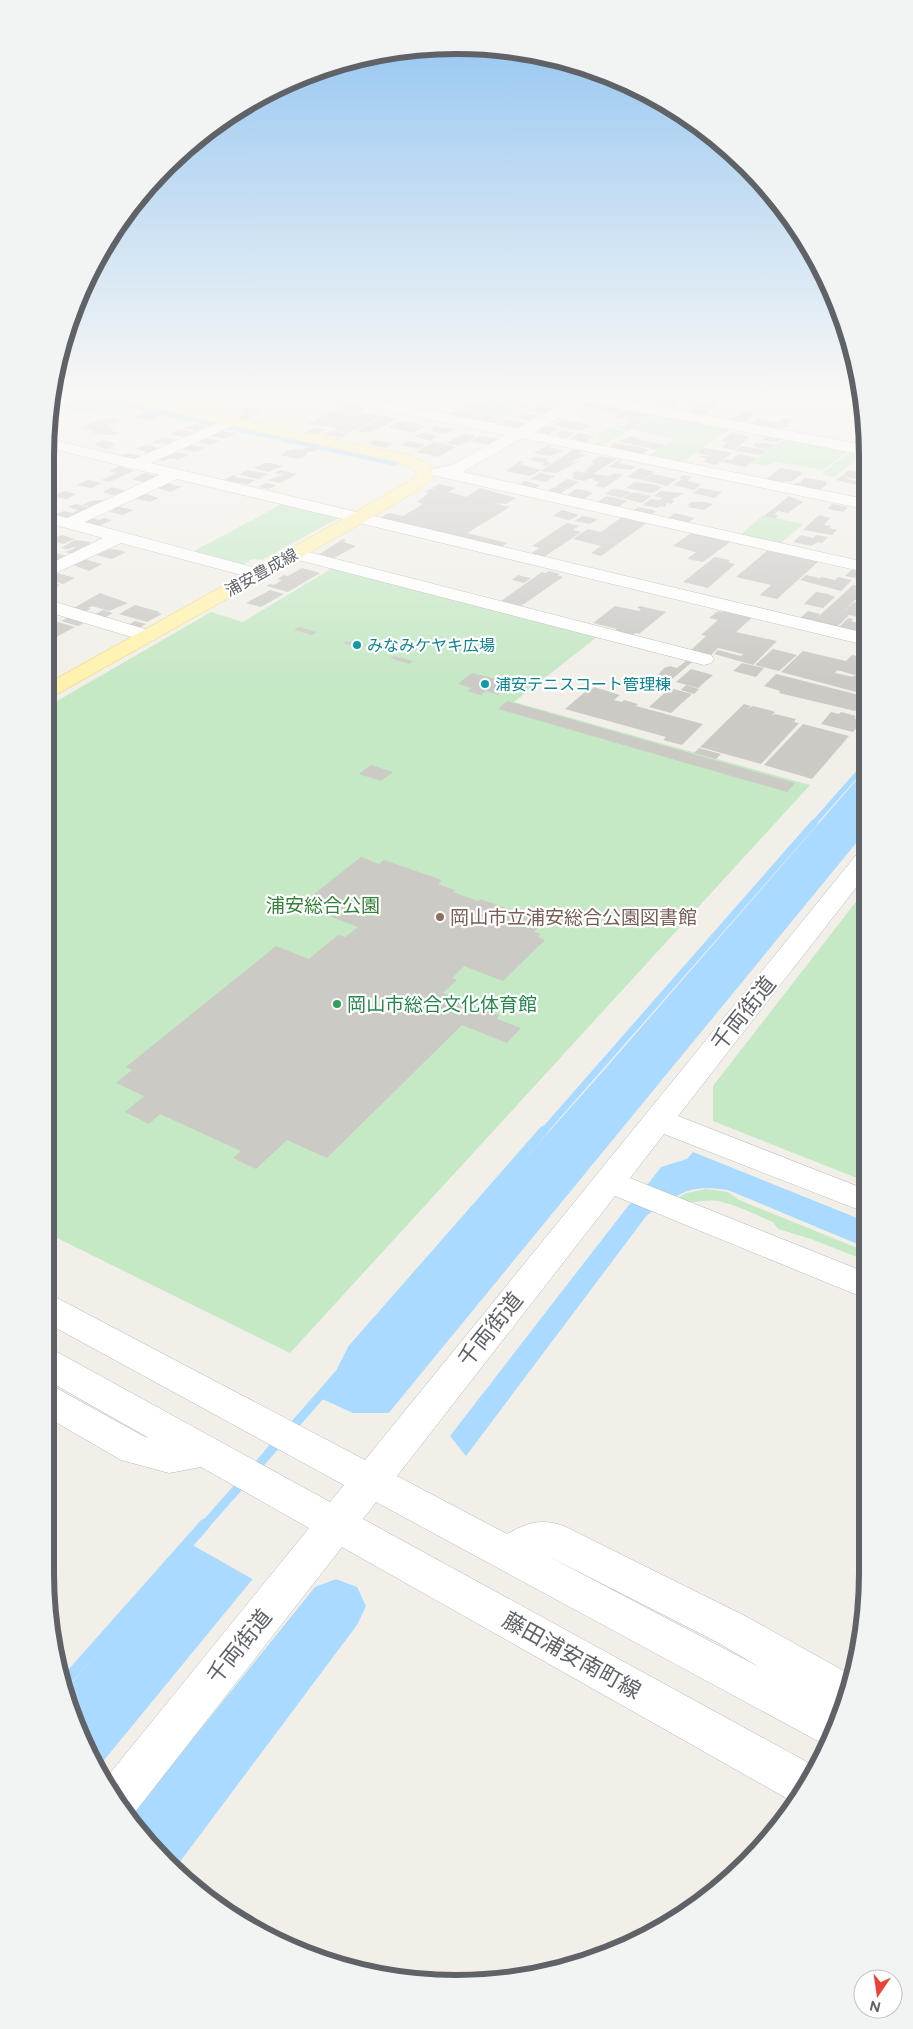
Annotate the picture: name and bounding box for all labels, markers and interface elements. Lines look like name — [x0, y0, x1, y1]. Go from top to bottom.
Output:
street label: 浦安豊成線 — [222, 545, 301, 600]
place label: みなみケヤキ広場 — [367, 636, 495, 655]
marker: みなみケヤキ広場 — [351, 639, 363, 651]
place label: 浦安テニスコート管理棟 — [495, 675, 671, 694]
marker: 浦安テニスコート管理棟 — [479, 678, 491, 690]
park label: 浦安総合公園 — [266, 894, 380, 917]
place label: 岡山市立浦安総合公園図書館 — [450, 906, 697, 929]
marker: 岡山市立浦安総合公園図書館 — [434, 911, 446, 923]
street label: 千両街道 — [705, 971, 782, 1056]
place label: 岡山市総合文化体育館 — [347, 993, 537, 1016]
marker: 岡山市総合文化体育館 — [331, 998, 343, 1010]
street label: 千両街道 — [452, 1287, 529, 1372]
street label: 千両街道 — [201, 1604, 278, 1689]
street label: 藤田浦安南町線 — [498, 1606, 646, 1705]
north arrow — [853, 1969, 903, 2019]
text: N — [868, 1997, 882, 2016]

